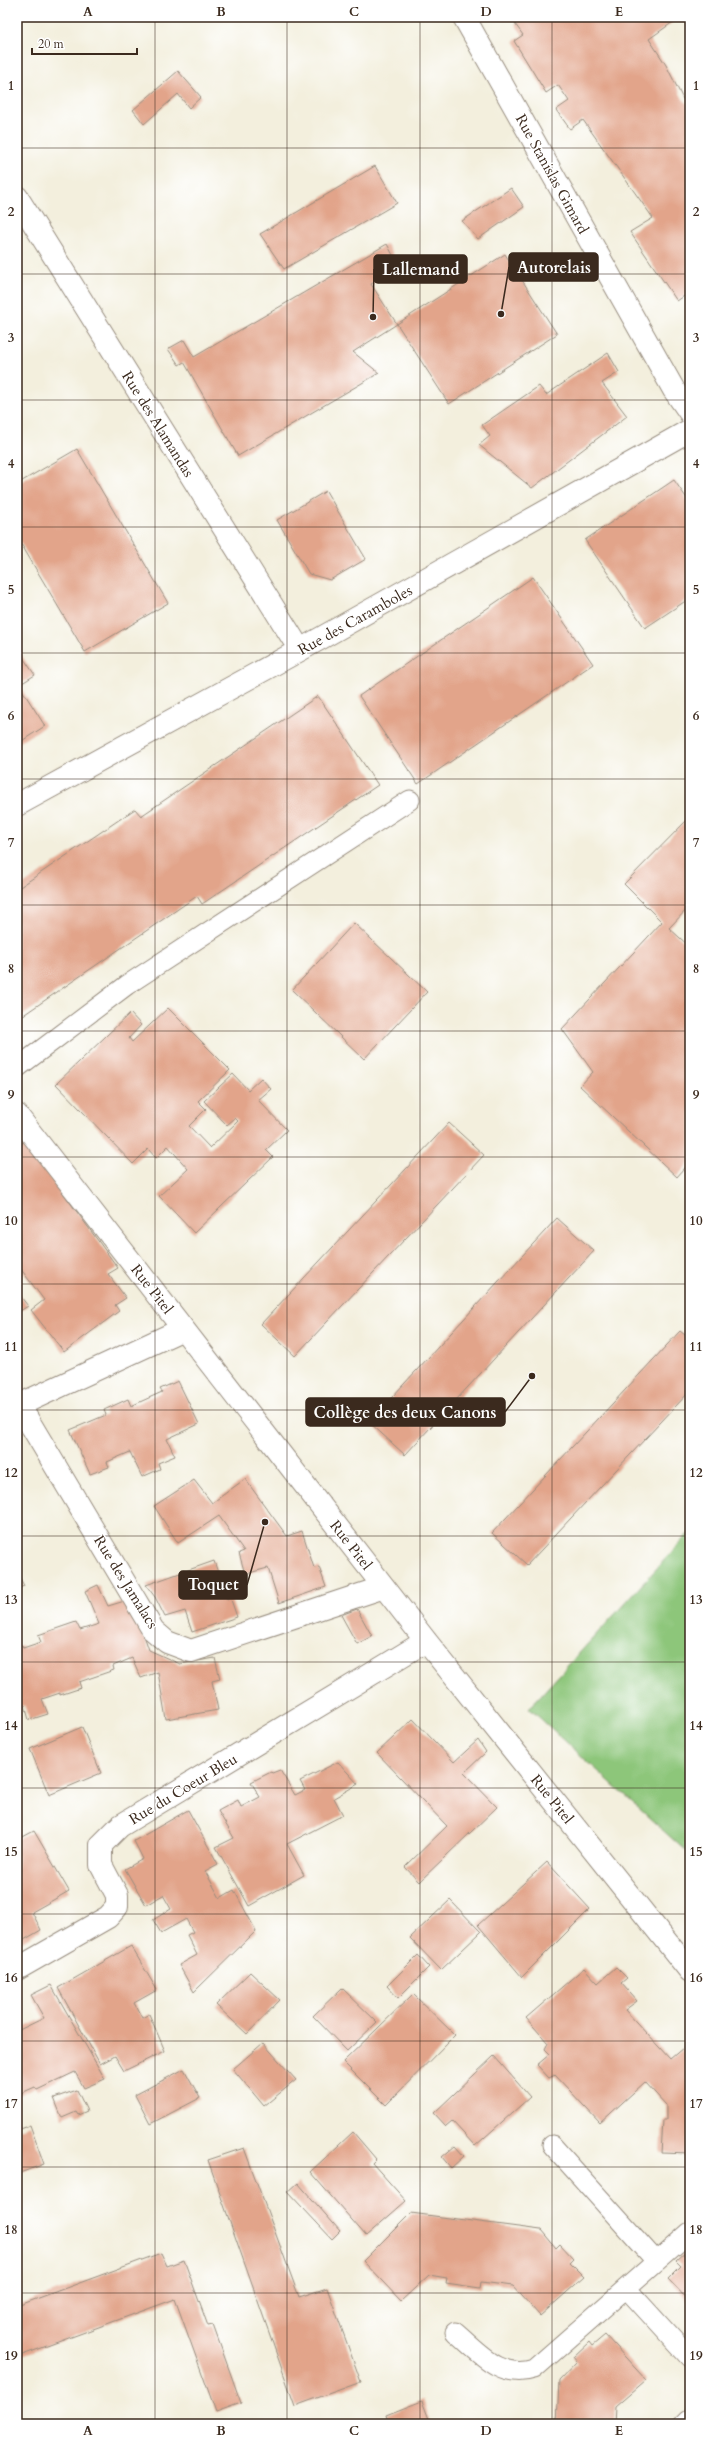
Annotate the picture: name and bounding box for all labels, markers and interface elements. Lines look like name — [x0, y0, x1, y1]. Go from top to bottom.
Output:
text: A — [83, 3, 93, 21]
text: B — [216, 3, 226, 21]
text: C — [349, 3, 359, 21]
text: D — [480, 3, 492, 21]
text: E — [615, 3, 623, 21]
scale bar — [32, 30, 137, 56]
text: 20 m — [38, 36, 65, 52]
text: 1 — [8, 77, 14, 95]
text: 1 — [693, 77, 699, 95]
street label: Rue Stanislas Gimard — [511, 111, 593, 237]
text: 2 — [8, 203, 15, 221]
text: 2 — [693, 203, 700, 221]
callout: Autorelais — [509, 253, 598, 281]
callout: Lallemand — [374, 255, 467, 283]
text: Autorelais — [517, 257, 591, 279]
text: Lallemand — [382, 259, 460, 281]
text: 3 — [8, 329, 15, 347]
text: 3 — [693, 329, 700, 347]
street label: Rue des Alamandas — [117, 367, 199, 481]
text: 4 — [8, 455, 15, 473]
text: 4 — [693, 455, 700, 473]
street label: Rue des Caramboles — [294, 580, 416, 660]
text: 5 — [8, 581, 14, 599]
text: 5 — [693, 581, 699, 599]
text: 6 — [8, 707, 15, 725]
text: 6 — [693, 707, 700, 725]
text: 7 — [8, 834, 15, 852]
text: 7 — [693, 834, 700, 852]
text: 8 — [8, 960, 14, 978]
text: 8 — [693, 960, 699, 978]
text: 9 — [8, 1086, 15, 1104]
text: 9 — [693, 1086, 700, 1104]
text: 10 — [4, 1212, 18, 1230]
text: 10 — [689, 1212, 703, 1230]
street label: Rue Pitel — [126, 1260, 178, 1318]
text: 11 — [4, 1338, 18, 1356]
text: 11 — [689, 1338, 703, 1356]
callout: Collège des deux Canons — [306, 1398, 505, 1426]
text: Collège des deux Canons — [314, 1402, 497, 1424]
text: 12 — [4, 1464, 18, 1482]
text: 12 — [689, 1464, 703, 1482]
street label: Rue Pitel — [325, 1516, 377, 1574]
street label: Rue des Jamalacs — [89, 1532, 163, 1632]
callout: Toquet — [179, 1571, 247, 1599]
text: Toquet — [187, 1574, 239, 1596]
text: 13 — [4, 1591, 18, 1609]
text: 13 — [689, 1591, 703, 1609]
text: 14 — [4, 1717, 18, 1735]
text: 14 — [689, 1717, 703, 1735]
street label: Rue du Coeur Bleu — [125, 1749, 241, 1829]
street label: Rue Pitel — [526, 1770, 578, 1828]
text: 15 — [4, 1843, 18, 1861]
text: 15 — [689, 1843, 703, 1861]
text: 16 — [4, 1969, 18, 1987]
text: 16 — [689, 1969, 703, 1987]
text: 17 — [4, 2095, 18, 2113]
text: 17 — [689, 2095, 703, 2113]
text: 18 — [4, 2221, 18, 2239]
text: 18 — [689, 2221, 703, 2239]
text: 19 — [4, 2347, 18, 2365]
text: 19 — [689, 2347, 703, 2365]
text: A — [83, 2422, 93, 2440]
text: B — [216, 2422, 226, 2440]
text: C — [349, 2422, 359, 2440]
text: D — [480, 2422, 492, 2440]
text: E — [615, 2422, 623, 2440]

